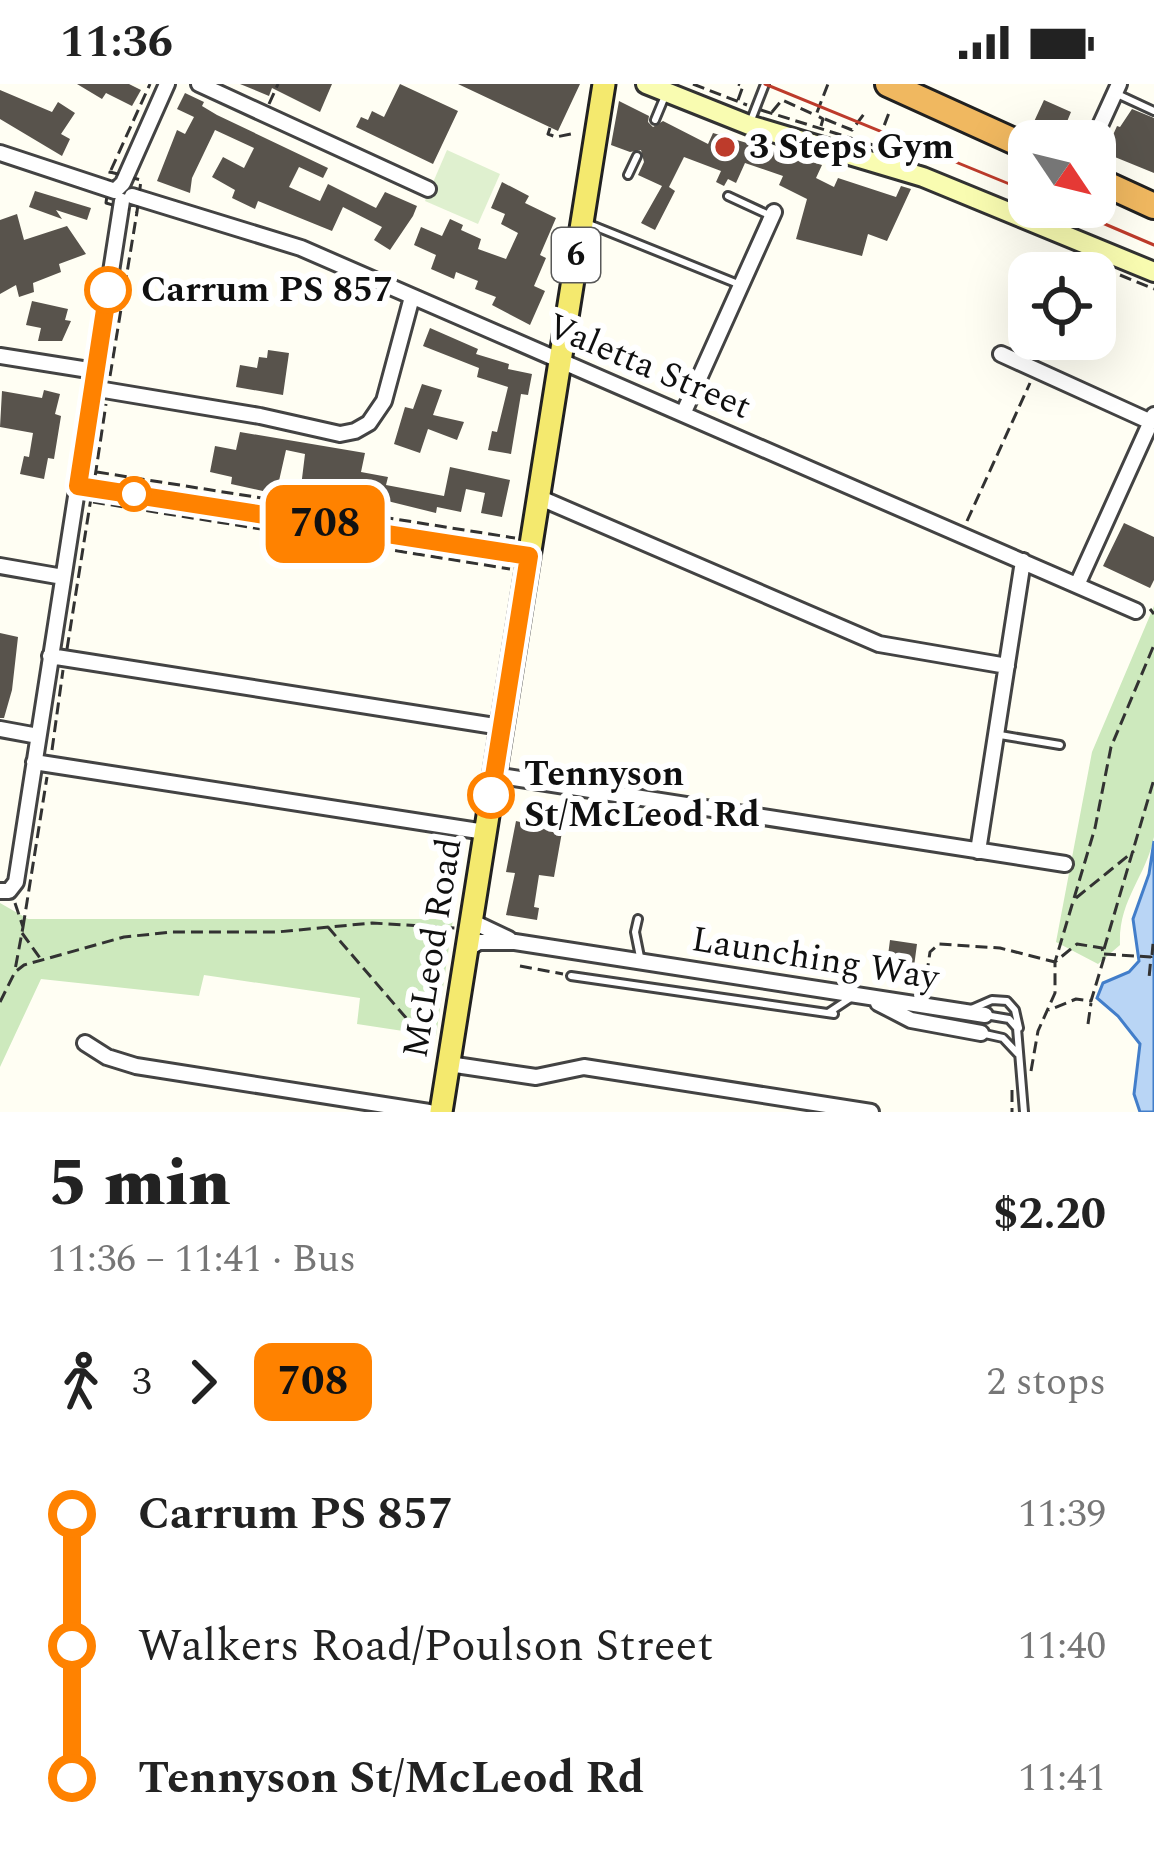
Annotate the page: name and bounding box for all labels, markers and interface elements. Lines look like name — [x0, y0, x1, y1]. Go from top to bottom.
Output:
text: 11:36 — [60, 8, 173, 77]
place label: 3 Steps Gym — [749, 120, 954, 175]
north arrow — [1008, 120, 1116, 228]
map controls — [1008, 120, 1116, 360]
marker: 3 Steps Gym — [712, 134, 738, 160]
road number: 6 — [552, 228, 600, 282]
button: locate — [1008, 252, 1116, 360]
place label: Carrum PS 857 — [141, 263, 393, 318]
marker: Carrum PS 857 — [86, 268, 130, 312]
street label: Valetta Street — [538, 299, 760, 435]
unlabelled marker — [118, 478, 150, 510]
line badge: 708 — [256, 485, 394, 563]
text: 708 — [290, 492, 360, 555]
place label: Tennyson St/McLeod Rd — [524, 747, 760, 843]
marker: Tennyson St/McLeod Rd — [469, 773, 513, 817]
street label: McLeod Road — [388, 834, 478, 1062]
street label: Launching Way — [687, 912, 944, 1006]
text: 5 min — [48, 1134, 231, 1235]
text: $2.20 — [993, 1180, 1106, 1249]
text: 11:36 – 11:41 · Bus — [48, 1230, 356, 1289]
icon: walk — [48, 1349, 114, 1415]
icon: forward — [170, 1349, 236, 1415]
text: 708 — [278, 1350, 348, 1413]
text: 3 — [132, 1353, 152, 1412]
text: 2 stops — [986, 1353, 1106, 1412]
text: Carrum PS 857 — [138, 1480, 453, 1549]
text: 11:39 — [1018, 1485, 1106, 1544]
text: Walkers Road/Poulson Street — [138, 1612, 713, 1681]
text: 11:40 — [1018, 1617, 1106, 1676]
text: Tennyson St/McLeod Rd — [138, 1744, 644, 1813]
text: 11:41 — [1018, 1749, 1106, 1808]

